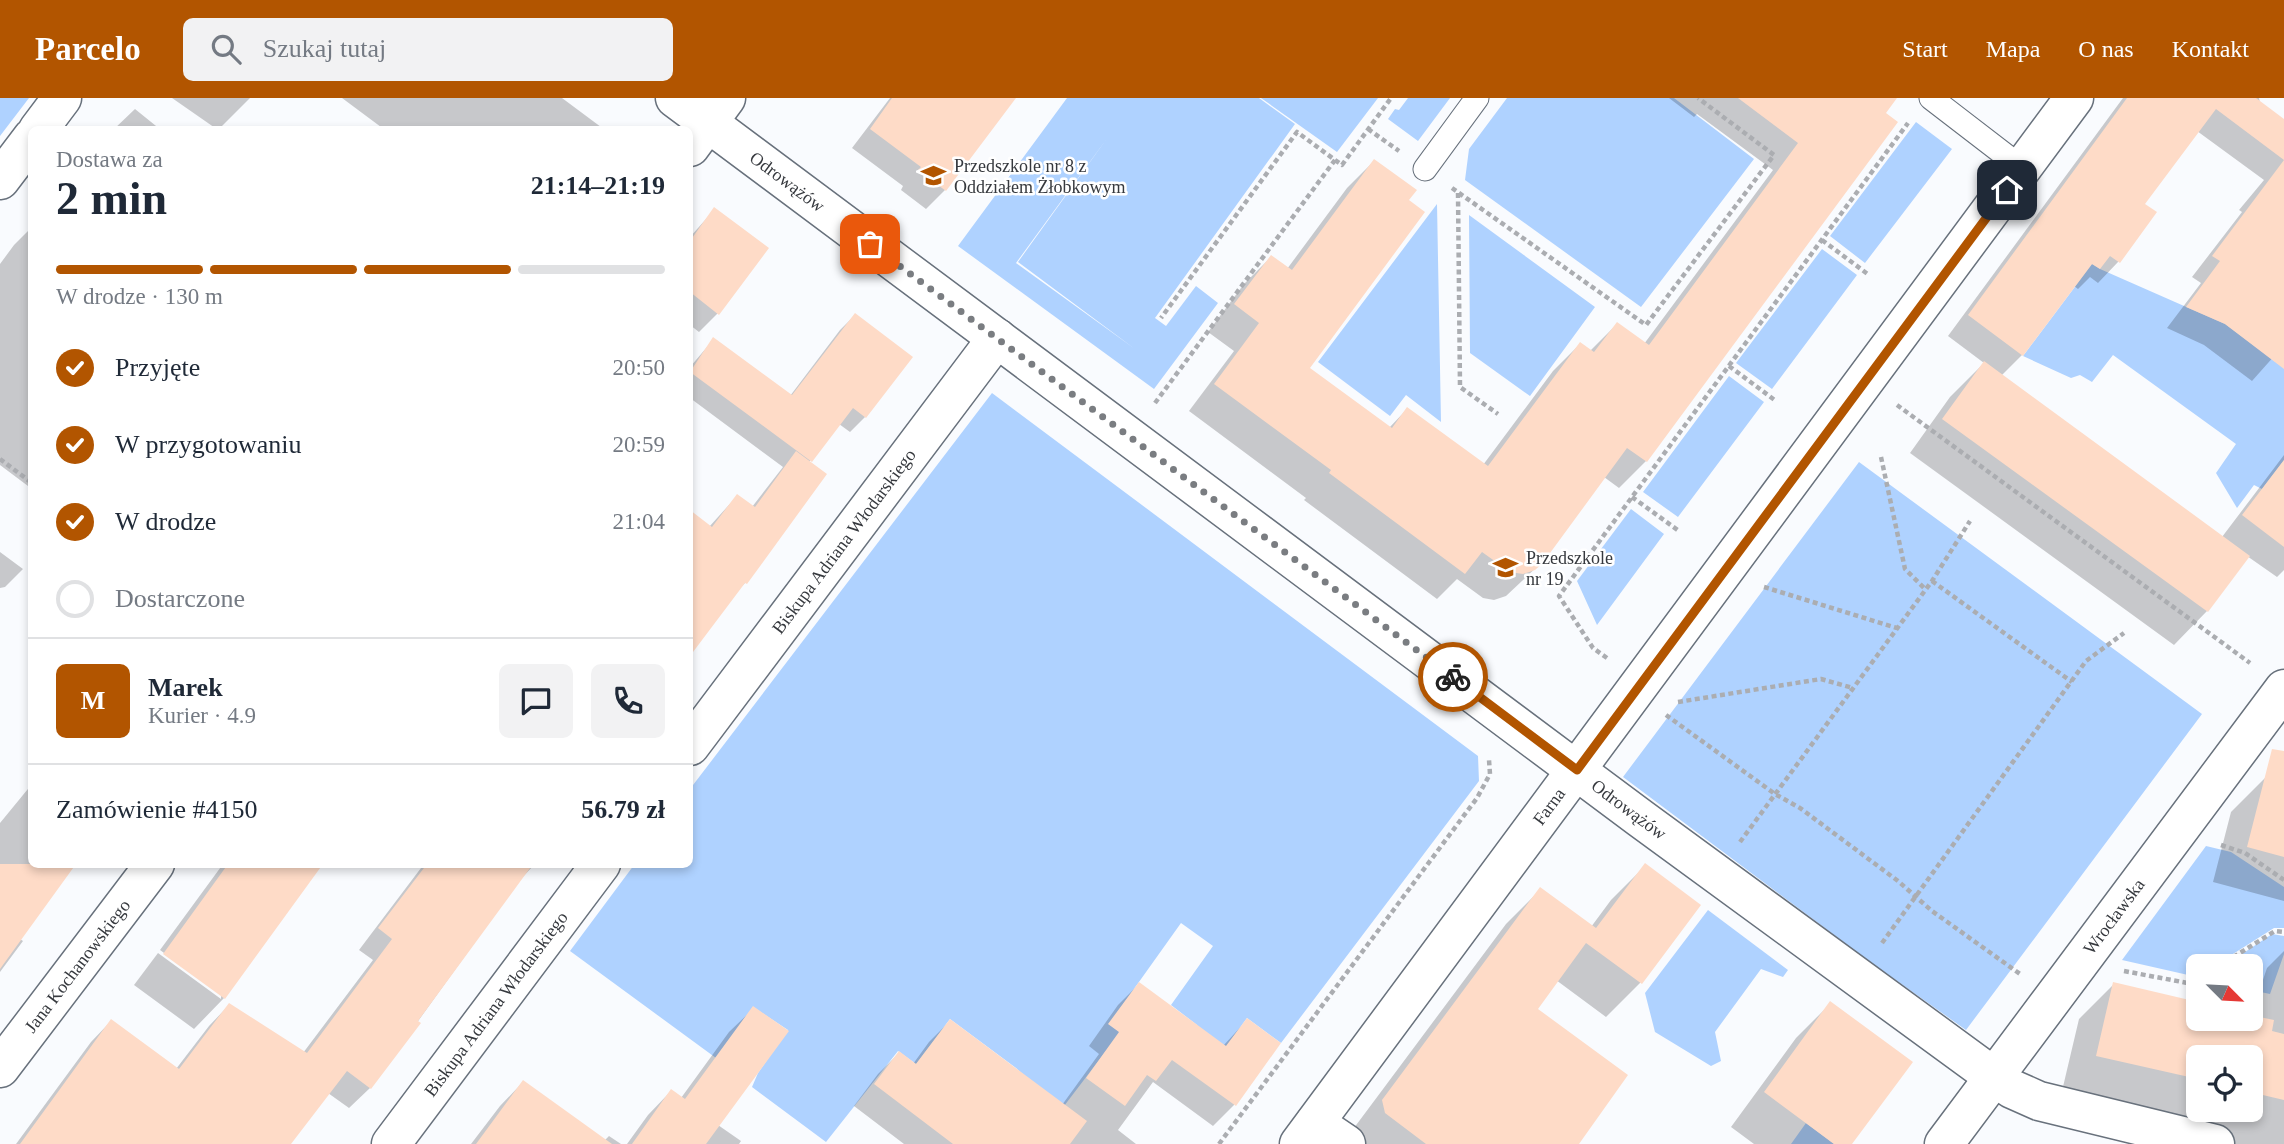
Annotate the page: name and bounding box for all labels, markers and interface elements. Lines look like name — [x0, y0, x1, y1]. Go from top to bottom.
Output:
search box — [183, 18, 673, 81]
icon: search — [207, 30, 245, 68]
text: Parcelo — [35, 31, 141, 67]
text: Szukaj tutaj — [263, 34, 386, 63]
text: Start — [1902, 36, 1948, 62]
text: Mapa — [1986, 36, 2040, 62]
text: O nas — [2078, 36, 2134, 62]
text: Kontakt — [2172, 36, 2249, 62]
text: Dostawa za — [56, 147, 163, 172]
street label: Odrowążów — [746, 147, 828, 216]
place label: Przedszkole nr 8 z Oddziałem Żłobkowym — [954, 156, 1125, 197]
pin — [1977, 160, 2037, 220]
school or university icon: Przedszkole nr 8 z Oddziałem Żłobkowym — [920, 162, 948, 190]
text: 21:14–21:19 — [531, 171, 665, 200]
icon: home — [1988, 171, 2026, 209]
text: 2 min — [56, 173, 167, 224]
pin — [840, 214, 900, 274]
icon: bag — [851, 225, 889, 263]
text: W drodze · 130 m — [56, 284, 223, 309]
icon: check — [56, 349, 94, 387]
text: Przyjęte — [115, 353, 200, 382]
text: 20:50 — [613, 355, 665, 380]
icon: check — [56, 426, 94, 464]
text: W przygotowaniu — [115, 430, 302, 459]
text: 20:59 — [613, 432, 665, 457]
street label: Biskupa Adriana Włodarskiego — [768, 445, 920, 638]
icon: check — [56, 503, 94, 541]
text: W drodze — [115, 507, 216, 536]
text: 21:04 — [613, 509, 665, 534]
place label: Przedszkole nr 19 — [1526, 548, 1613, 589]
school or university icon: Przedszkole nr 19 — [1492, 554, 1520, 582]
text: Dostarczone — [115, 584, 245, 613]
courier — [1418, 642, 1488, 712]
icon: bike — [1434, 658, 1472, 696]
button: chat — [499, 664, 573, 738]
button: phone — [591, 664, 665, 738]
text: Marek — [148, 673, 223, 702]
text: M — [81, 686, 105, 715]
text: Kurier · 4.9 — [148, 703, 256, 728]
street label: Odrowążów — [1588, 775, 1670, 844]
street label: Farna — [1529, 784, 1569, 829]
text: Zamówienie #4150 — [56, 795, 257, 824]
text: 56.79 zł — [581, 795, 665, 824]
street label: Wrocławska — [2079, 875, 2149, 958]
street label: Jana Kochanowskiego — [21, 896, 134, 1036]
street label: Biskupa Adriana Włodarskiego — [420, 908, 572, 1100]
north arrow — [2186, 954, 2263, 1031]
map controls — [2186, 954, 2263, 1122]
button: locate — [2186, 1045, 2263, 1122]

